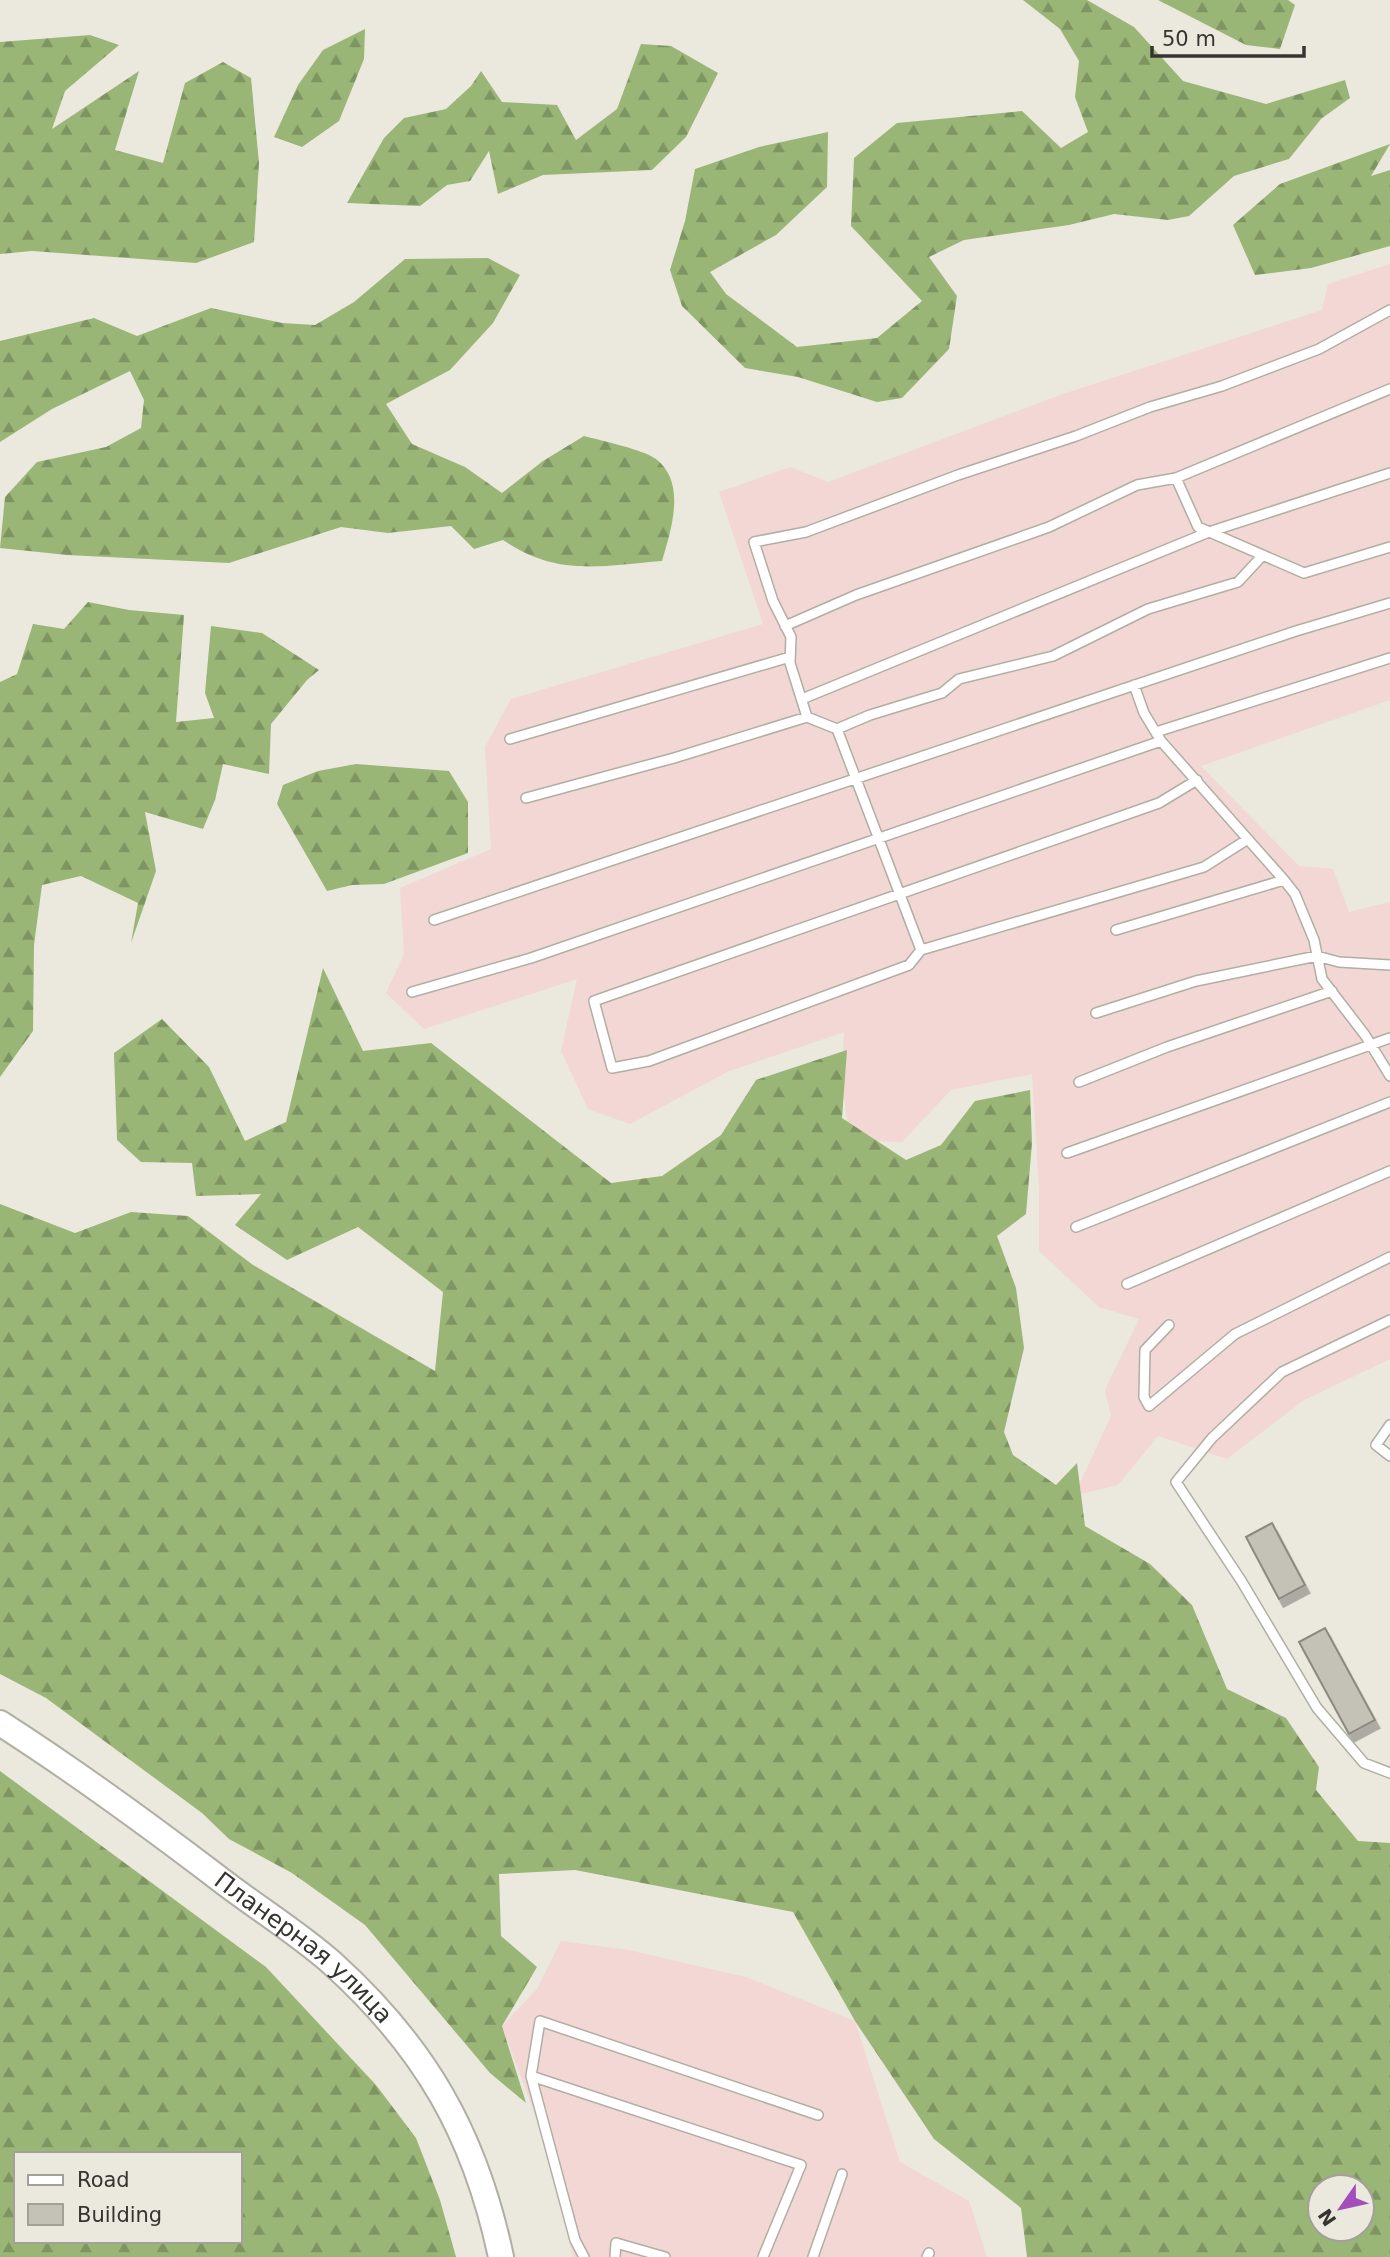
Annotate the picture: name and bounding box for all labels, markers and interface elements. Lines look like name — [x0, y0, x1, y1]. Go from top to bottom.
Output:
scale bar — [1152, 14, 1304, 58]
text: 50 m — [1162, 27, 1216, 51]
street label: Планерная улица — [209, 1866, 398, 2029]
legend — [14, 2152, 242, 2243]
text: Road — [77, 2168, 130, 2192]
north arrow — [1306, 2173, 1376, 2243]
text: Building — [77, 2203, 162, 2227]
text: N — [1313, 2205, 1340, 2230]

